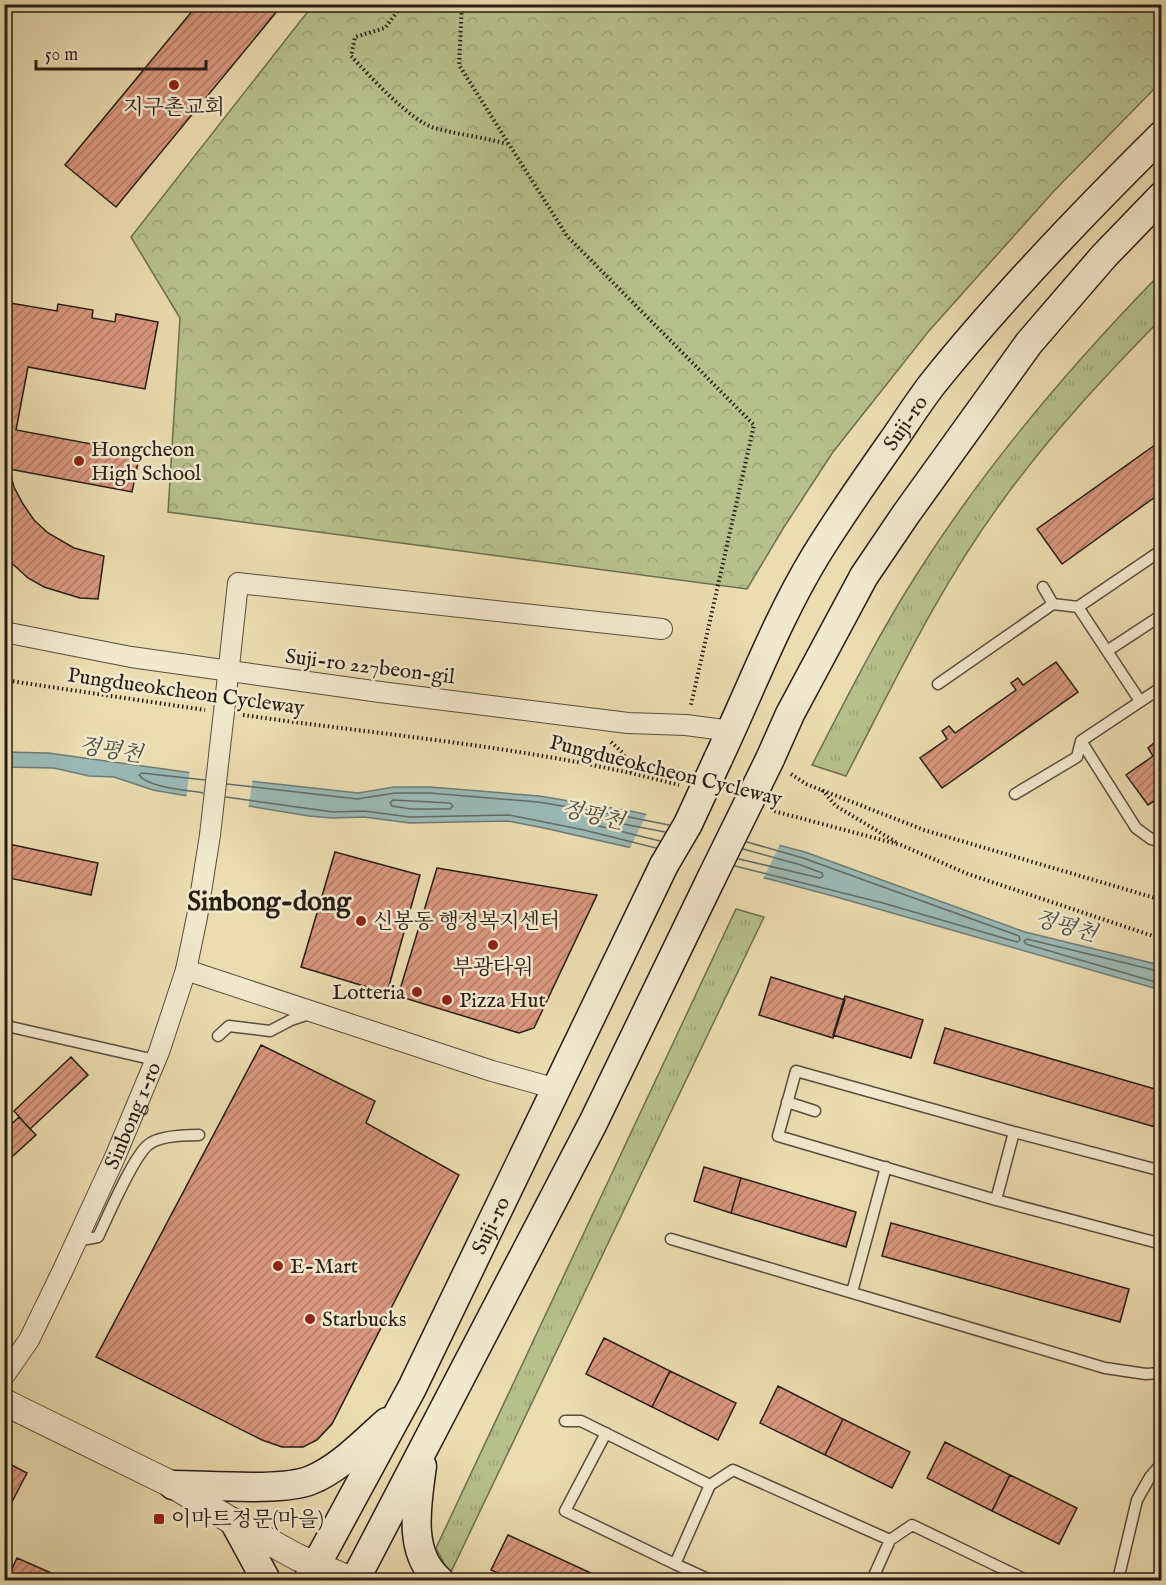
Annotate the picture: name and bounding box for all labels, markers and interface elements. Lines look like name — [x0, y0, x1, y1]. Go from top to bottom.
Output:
scale bar — [36, 33, 206, 71]
text: 50 m — [45, 44, 78, 67]
marker: 지구촌교회 — [167, 78, 181, 92]
place label: 지구촌교회 — [123, 95, 225, 122]
street label: Suji-ro — [878, 391, 935, 457]
place label: Hongcheon High School — [91, 437, 201, 488]
marker: Hongcheon High School — [72, 454, 86, 468]
street label: Suji-ro 227beon-gil — [283, 644, 456, 691]
street label: Pungdueokcheon Cycleway — [66, 663, 307, 723]
street label: Pungdueokcheon Cycleway — [547, 729, 785, 814]
water label: 정평천 — [77, 732, 146, 770]
water label: 정평천 — [558, 795, 628, 837]
district label: Sinbong-dong — [187, 886, 352, 920]
water label: 정평천 — [1031, 905, 1102, 950]
place label: 신봉동 행정복지센터 — [373, 909, 560, 936]
marker: 신봉동 행정복지센터 — [354, 914, 368, 928]
marker: 부광타워 — [486, 938, 500, 952]
place label: 부광타워 — [452, 955, 534, 982]
place label: Lotteria — [332, 980, 406, 1007]
marker: Lotteria — [410, 985, 424, 999]
place label: Pizza Hut — [459, 988, 546, 1015]
marker: Pizza Hut — [440, 993, 454, 1007]
street label: Sinbong 1-ro — [99, 1058, 168, 1174]
street label: Suji-ro — [466, 1193, 517, 1259]
place label: E-Mart — [290, 1254, 358, 1281]
marker: E-Mart — [271, 1259, 285, 1273]
place label: Starbucks — [322, 1307, 406, 1334]
marker: Starbucks — [303, 1312, 317, 1326]
place label: 이마트정문(마을) — [171, 1507, 324, 1534]
marker: 이마트정문(마을) — [152, 1512, 166, 1526]

